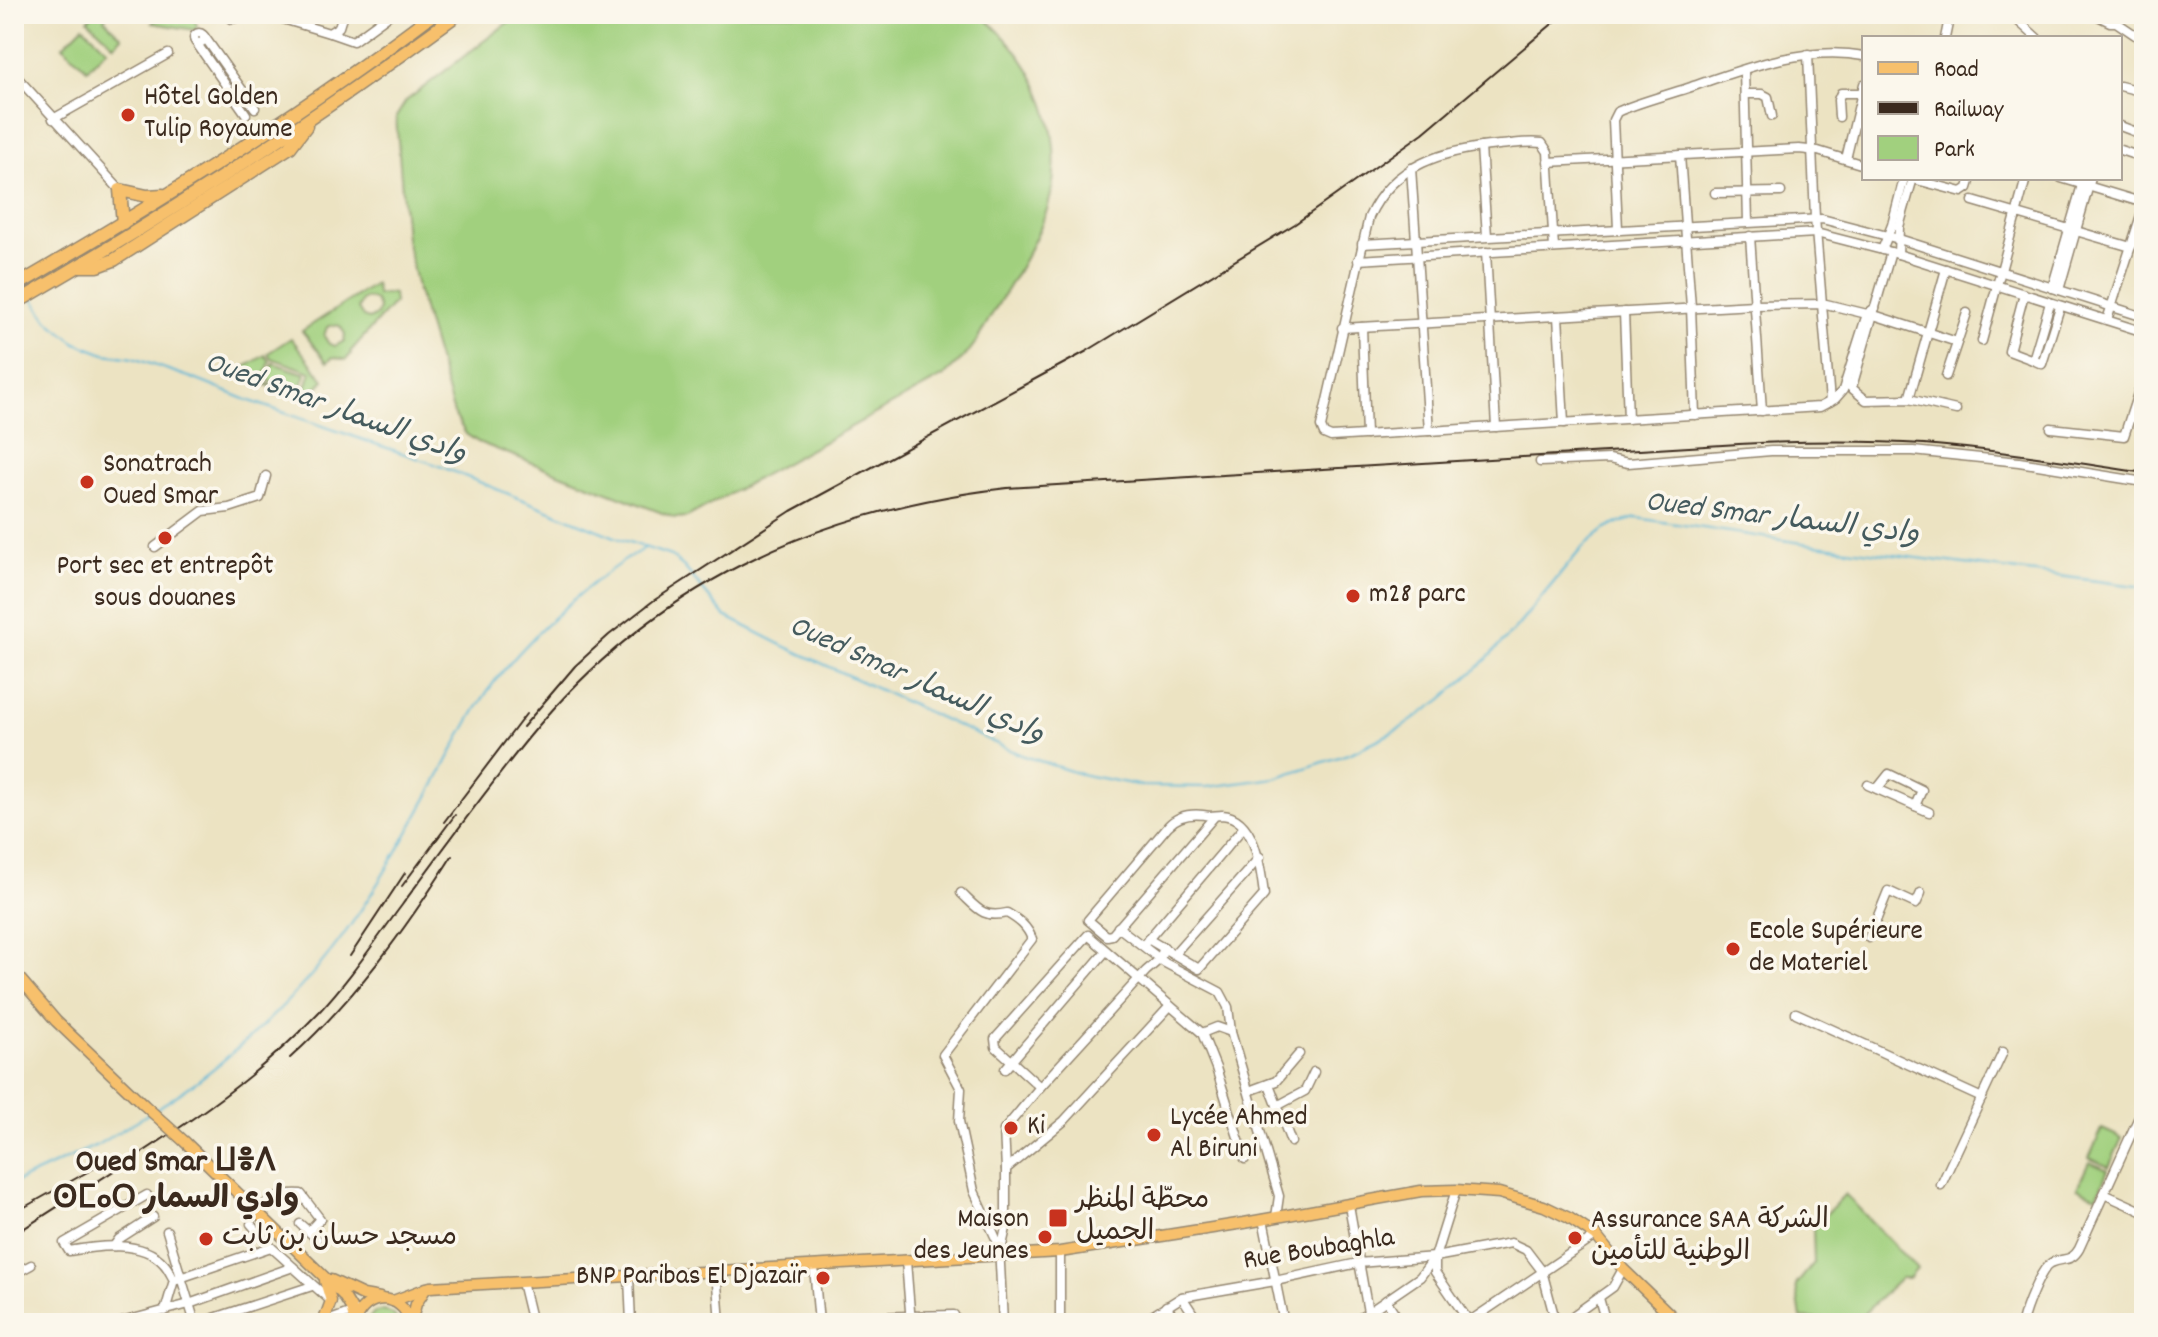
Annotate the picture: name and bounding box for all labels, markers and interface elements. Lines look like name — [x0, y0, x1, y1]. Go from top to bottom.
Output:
legend — [1862, 36, 2122, 180]
text: Road — [1934, 54, 1979, 88]
place label: Hôtel Golden Tulip Royaume — [144, 79, 293, 151]
text: Railway — [1934, 94, 2005, 128]
marker: Hôtel Golden Tulip Royaume — [119, 106, 137, 124]
text: Park — [1934, 134, 1975, 168]
water label: Oued Smar وادي السمار — [198, 343, 472, 477]
place label: Sonatrach Oued Smar — [103, 446, 219, 518]
marker: Sonatrach Oued Smar — [78, 473, 96, 491]
water label: Oued Smar وادي السمار — [1643, 482, 1921, 558]
marker: Port sec et entrepôt sous douanes — [156, 529, 174, 547]
place label: Port sec et entrepôt sous douanes — [56, 548, 274, 620]
place label: m28 parc — [1369, 576, 1466, 616]
marker: m28 parc — [1344, 587, 1362, 605]
water label: Oued Smar وادي السمار — [782, 606, 1051, 758]
place label: Ecole Supérieure de Materiel — [1749, 913, 1923, 985]
marker: Ecole Supérieure de Materiel — [1724, 940, 1742, 958]
place label: Lycée Ahmed Al Biruni — [1170, 1099, 1308, 1171]
place label: Ki — [1027, 1108, 1045, 1148]
marker: Ki — [1002, 1119, 1020, 1137]
marker: Lycée Ahmed Al Biruni — [1145, 1126, 1163, 1144]
district label: Oued Smar ⵡⴻⴷ ⵙⵎⴰⵔ وادي السمار — [53, 1141, 299, 1224]
place label: محطّة المنظر الجميل — [1074, 1182, 1209, 1254]
place label: Maison des Jeunes — [914, 1201, 1029, 1273]
place label: Assurance SAA الشركة الوطنية للتأمين — [1591, 1202, 1829, 1274]
marker: محطّة المنظر الجميل — [1047, 1207, 1069, 1229]
place label: مسجد حسان بن ثابت — [222, 1219, 457, 1259]
street label: Rue Boubaghla — [1241, 1219, 1398, 1283]
marker: Maison des Jeunes — [1036, 1228, 1054, 1246]
marker: Assurance SAA الشركة الوطنية للتأمين — [1566, 1229, 1584, 1247]
marker: مسجد حسان بن ثابت — [197, 1230, 215, 1248]
place label: BNP Paribas El Djazaïr — [576, 1258, 808, 1298]
marker: BNP Paribas El Djazaïr — [814, 1269, 832, 1287]

